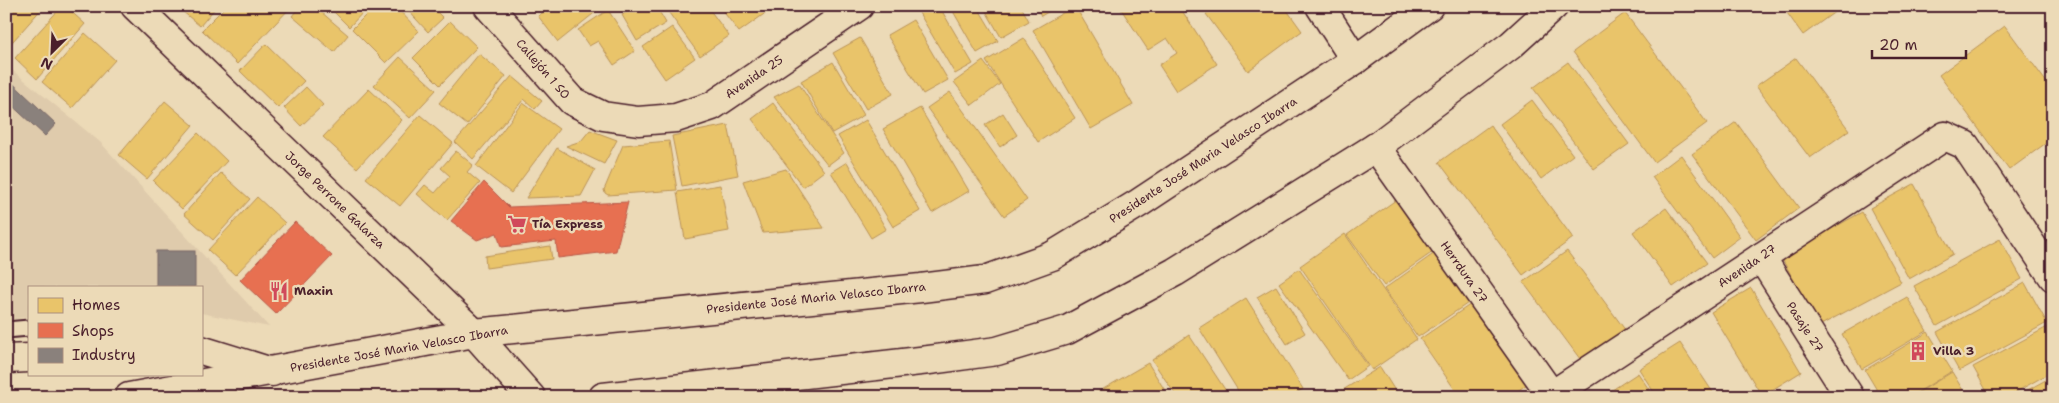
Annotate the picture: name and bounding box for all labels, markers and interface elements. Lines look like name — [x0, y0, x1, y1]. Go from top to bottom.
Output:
north arrow — [28, 28, 78, 78]
scale bar — [1872, 28, 1965, 60]
text: 20 m — [1879, 35, 1918, 55]
street label: Callejón 1 SO — [513, 36, 573, 102]
street label: Avenida 25 — [722, 52, 786, 102]
text: N — [38, 53, 55, 74]
street label: Presidente José Maria Velasco Ibarra — [1106, 93, 1300, 227]
street label: Jorge Perrone Galarza — [281, 148, 389, 252]
supermarket icon: Tía Express — [506, 213, 528, 235]
place label: Tía Express — [532, 216, 603, 232]
street label: Herrdura 27 — [1437, 238, 1491, 306]
street label: Avenida 27 — [1715, 241, 1779, 291]
street label: Presidente José Maria Velasco Ibarra — [706, 278, 927, 317]
restaurant icon: Maxin — [268, 280, 290, 302]
place label: Maxin — [294, 283, 333, 299]
legend — [28, 286, 202, 376]
text: Homes — [72, 295, 120, 315]
street label: Pasaje 27 — [1783, 299, 1827, 355]
text: Shops — [72, 321, 114, 341]
street label: Presidente José Maria Velasco Ibarra — [289, 322, 509, 376]
building icon: Villa 3 — [1907, 340, 1929, 362]
place label: Villa 3 — [1933, 343, 1974, 359]
text: Industry — [72, 345, 136, 365]

